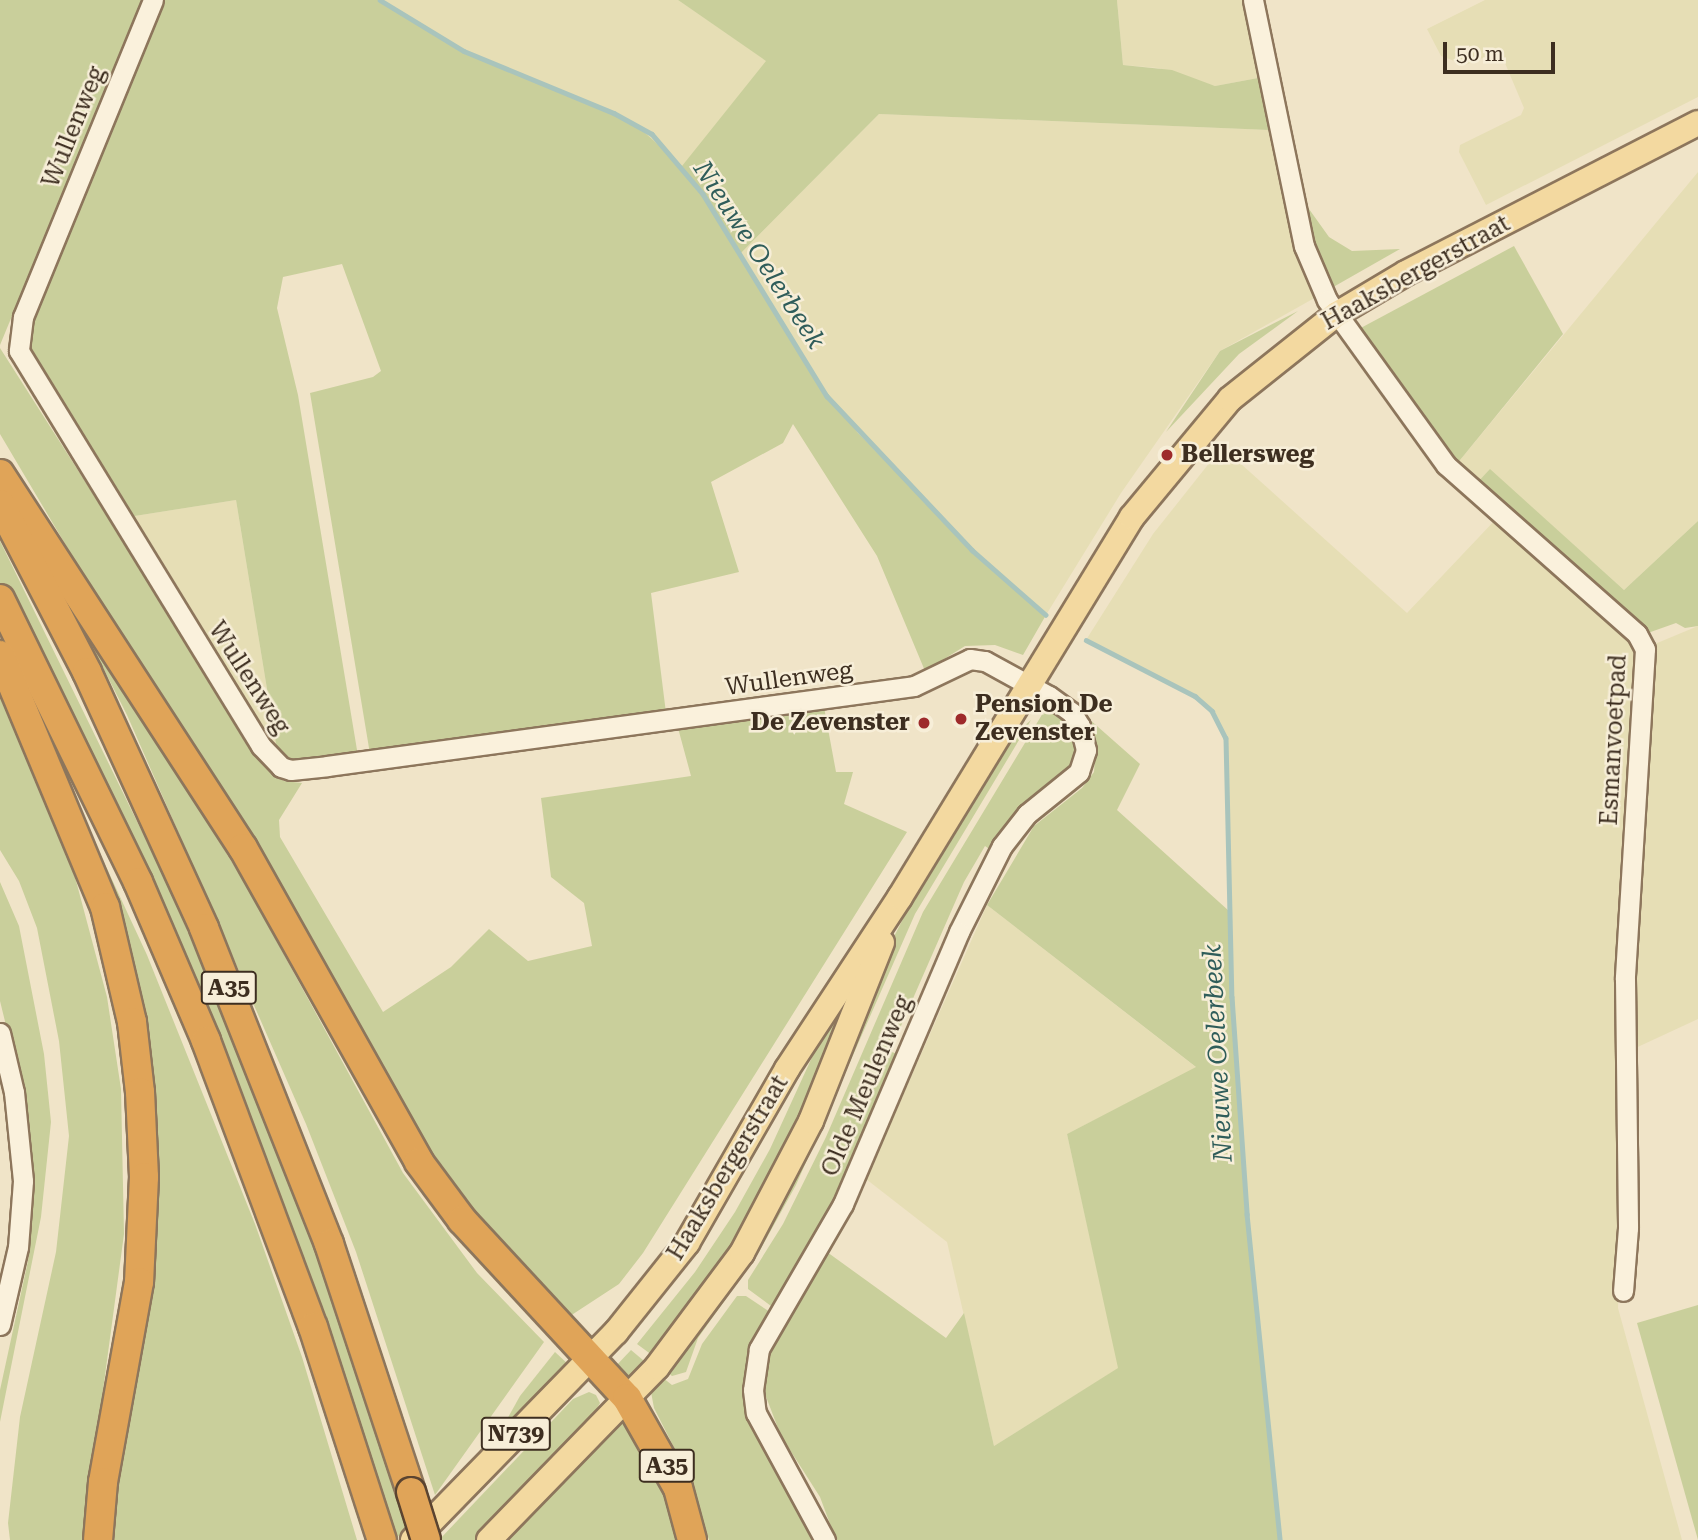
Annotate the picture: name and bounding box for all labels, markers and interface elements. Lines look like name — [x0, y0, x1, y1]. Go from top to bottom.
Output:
scale bar — [1446, 28, 1558, 72]
text: 50 m — [1456, 42, 1504, 66]
street label: Wullenweg — [37, 62, 111, 192]
water label: Nieuwe Oelerbeek — [687, 155, 831, 355]
street label: Haaksbergerstraat — [1317, 209, 1515, 337]
place label: Bellersweg — [1181, 441, 1314, 469]
marker: Bellersweg — [1159, 447, 1175, 463]
street label: Wullenweg — [202, 616, 296, 740]
street label: Esmanvoetpad — [1595, 654, 1633, 826]
street label: Wullenweg — [724, 656, 854, 702]
place label: Pension De Zevenster — [975, 691, 1113, 747]
place label: De Zevenster — [751, 709, 910, 737]
marker: Pension De Zevenster — [953, 711, 969, 727]
marker: De Zevenster — [916, 715, 932, 731]
water label: Nieuwe Oelerbeek — [1197, 943, 1239, 1163]
road number: A35 — [199, 968, 259, 1007]
street label: Olde Meulenweg — [816, 991, 918, 1181]
street label: Haaksbergerstraat — [661, 1070, 795, 1266]
road number: N739 — [479, 1414, 553, 1454]
road number: A35 — [637, 1446, 697, 1485]

